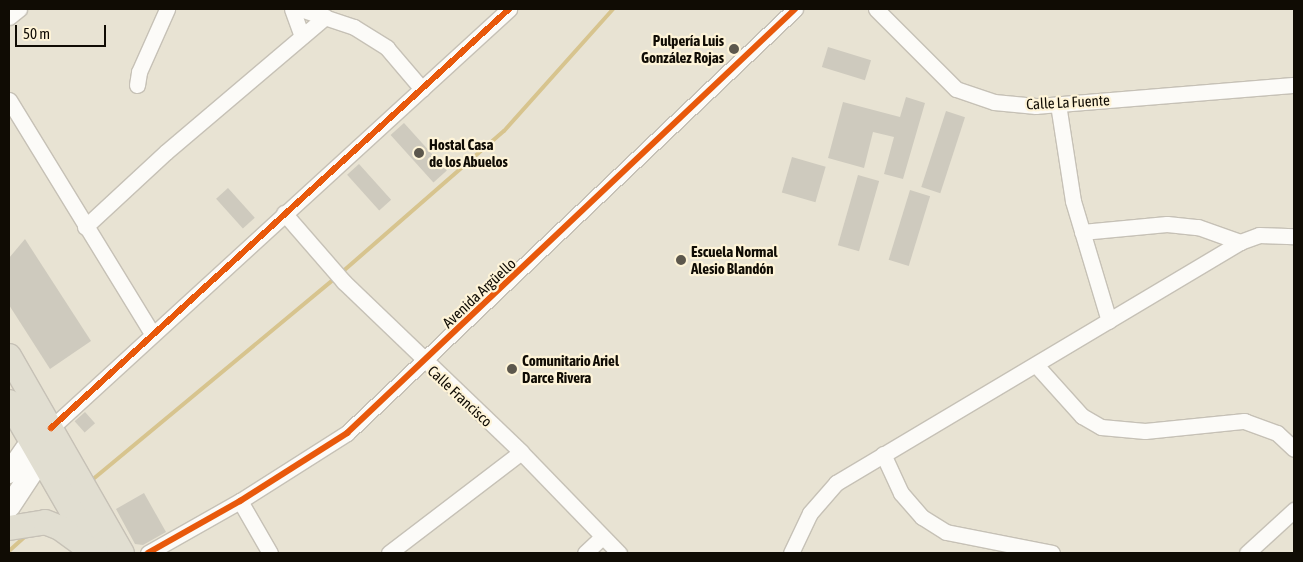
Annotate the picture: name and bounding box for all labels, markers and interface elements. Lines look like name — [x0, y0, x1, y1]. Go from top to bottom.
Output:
scale bar — [18, 15, 109, 47]
text: 50 m — [23, 25, 50, 42]
place label: Pulpería Luis González Rojas — [641, 31, 724, 66]
marker: Pulpería Luis González Rojas — [728, 43, 740, 55]
street label: Calle La Fuente — [1026, 91, 1110, 113]
place label: Hostal Casa de los Abuelos — [429, 135, 508, 170]
marker: Hostal Casa de los Abuelos — [413, 147, 425, 159]
place label: Escuela Normal Alesio Blandón — [691, 242, 777, 277]
street label: Avenida Argüello — [439, 254, 519, 332]
marker: Escuela Normal Alesio Blandón — [675, 254, 687, 266]
place label: Comunitario Ariel Darce Rivera — [522, 351, 619, 386]
street label: Calle Francisco — [424, 362, 496, 430]
marker: Comunitario Ariel Darce Rivera — [506, 363, 518, 375]

